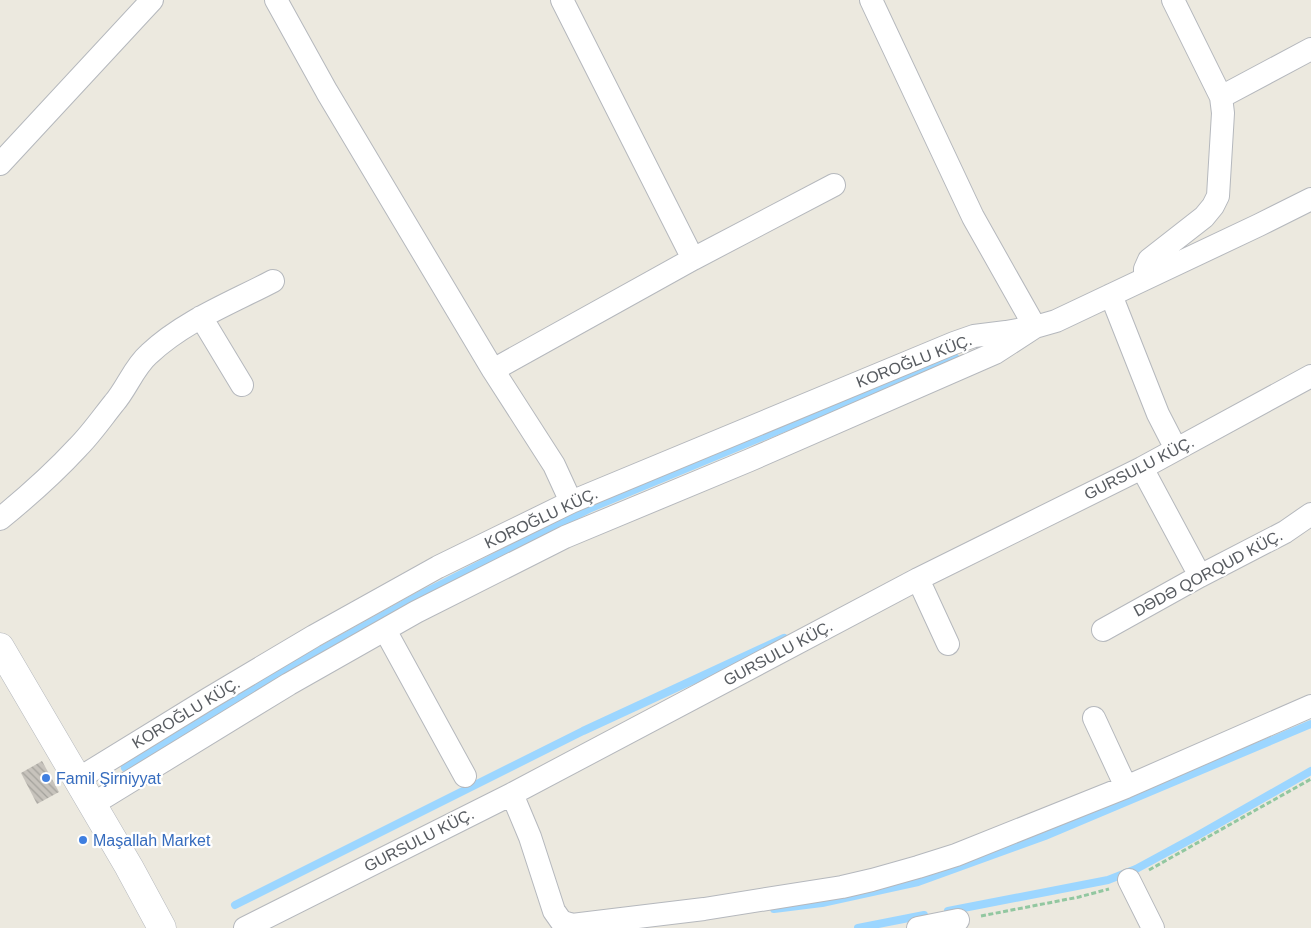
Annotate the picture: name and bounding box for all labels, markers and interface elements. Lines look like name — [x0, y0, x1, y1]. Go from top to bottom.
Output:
street label: KOROĞLU KÜÇ. — [853, 330, 974, 391]
street label: GURSULU KÜÇ. — [1081, 433, 1197, 503]
street label: KOROĞLU KÜÇ. — [481, 483, 600, 552]
street label: DƏDƏ QORQUD KÜÇ. — [1131, 526, 1285, 620]
street label: GURSULU KÜÇ. — [721, 617, 835, 689]
street label: KOROĞLU KÜÇ. — [129, 673, 243, 752]
place label: Famil Şirniyyat — [56, 770, 161, 787]
marker: Famil Şirniyyat — [40, 772, 52, 784]
street label: GURSULU KÜÇ. — [361, 805, 477, 875]
place label: Maşallah Market — [93, 832, 211, 849]
marker: Maşallah Market — [77, 834, 89, 846]

